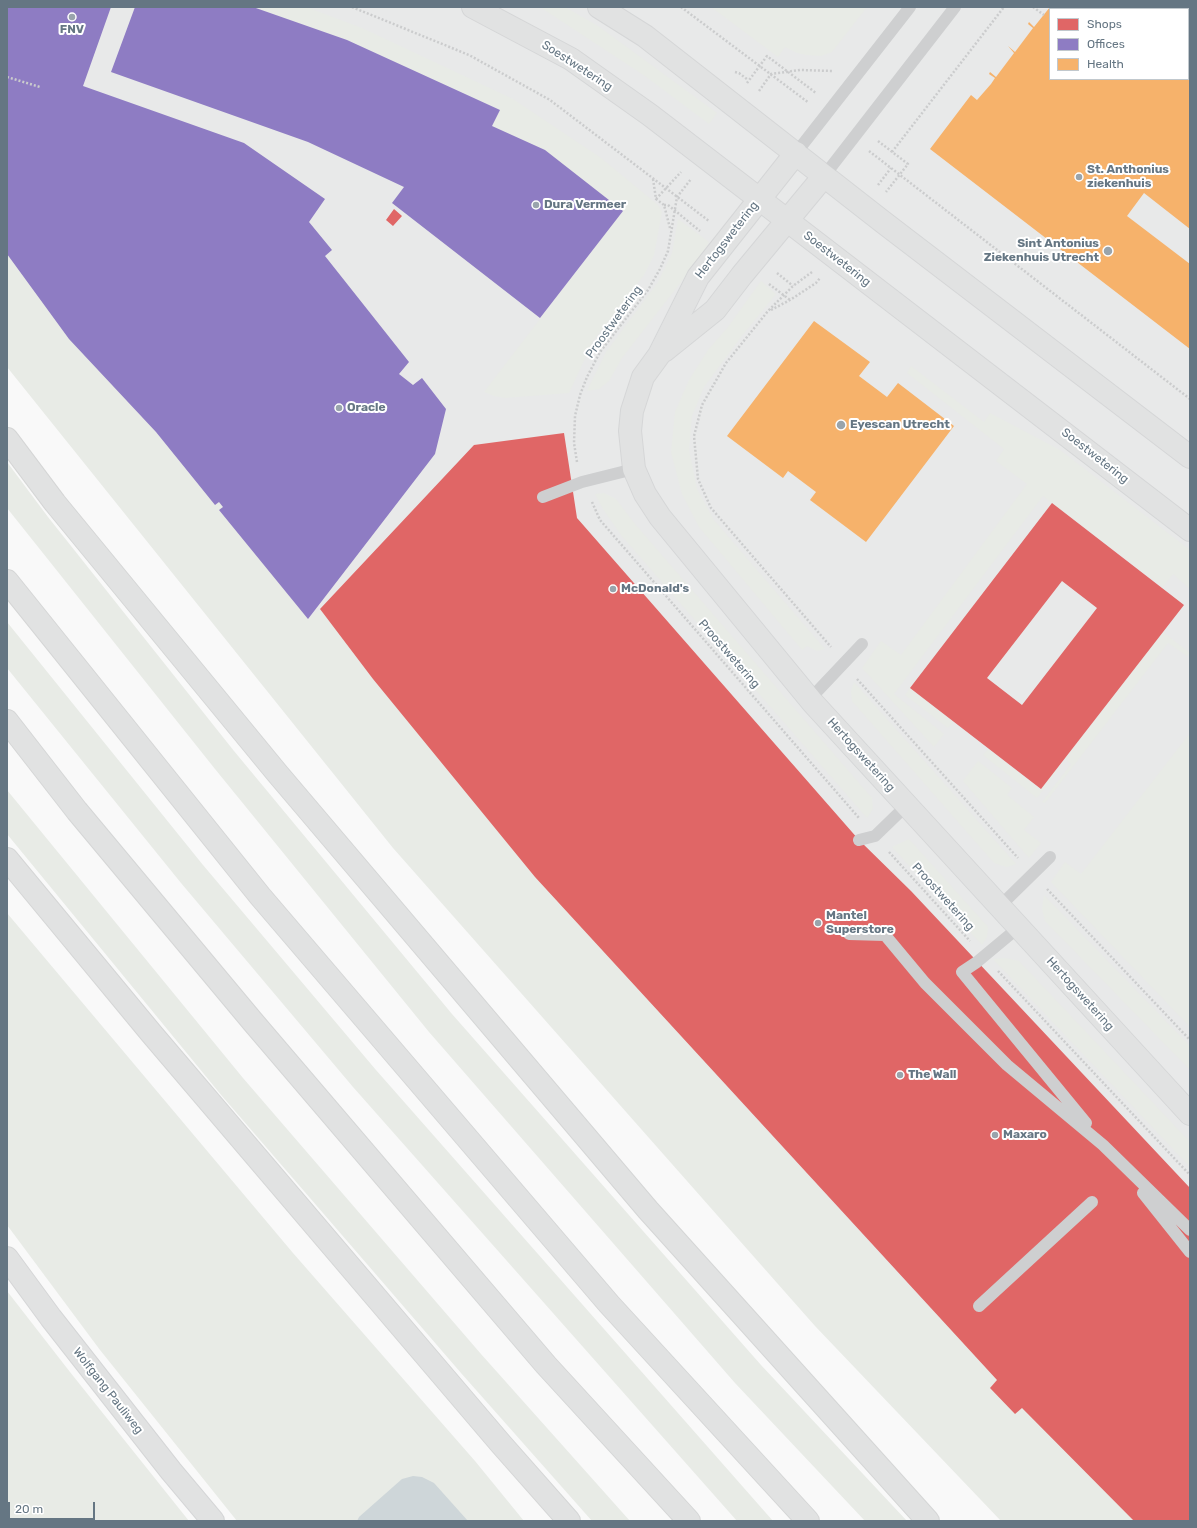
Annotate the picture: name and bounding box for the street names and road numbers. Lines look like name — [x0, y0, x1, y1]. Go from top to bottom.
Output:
street label: Soestwetering — [539, 38, 615, 94]
street label: Hertogswetering — [692, 199, 762, 281]
street label: Soestwetering — [801, 228, 873, 290]
street label: Proostwetering — [583, 283, 645, 361]
street label: Soestwetering — [1059, 425, 1131, 487]
street label: Proostwetering — [695, 617, 763, 691]
street label: Hertogswetering — [824, 715, 898, 795]
street label: Proostwetering — [909, 860, 977, 934]
street label: Hertogswetering — [1043, 954, 1117, 1034]
street label: Wolfgang Pauliweg — [70, 1345, 146, 1437]

